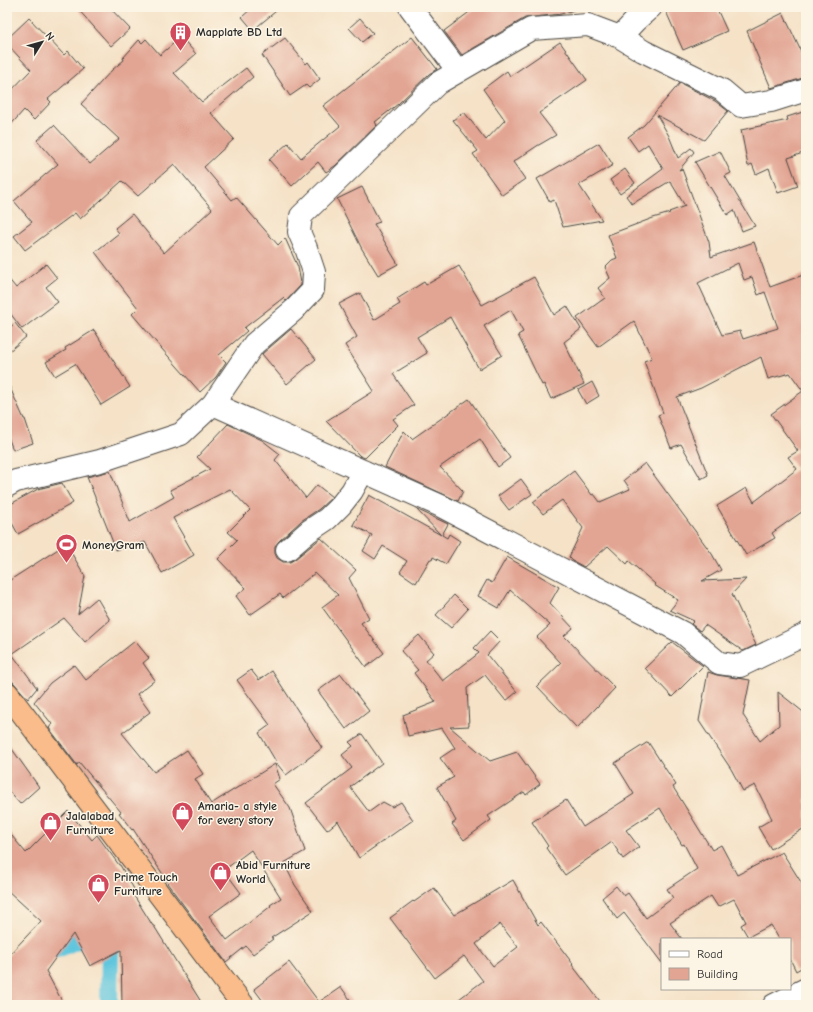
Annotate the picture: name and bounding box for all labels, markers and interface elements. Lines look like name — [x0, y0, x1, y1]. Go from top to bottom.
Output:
building icon: Mapplate BD Ltd — [168, 19, 194, 52]
north arrow — [22, 22, 62, 62]
place label: Mapplate BD Ltd — [196, 25, 282, 39]
text: N — [42, 30, 57, 43]
sports icon: MoneyGram — [54, 532, 80, 565]
place label: MoneyGram — [82, 538, 144, 552]
place label: Amaria- a style for every story — [197, 799, 277, 827]
shop icon: Amaria- a style for every story — [170, 800, 196, 833]
place label: Jalalabad Furniture — [66, 809, 114, 837]
shop icon: Jalalabad Furniture — [37, 810, 63, 843]
place label: Abid Furniture World — [236, 858, 310, 886]
shop icon: Abid Furniture World — [208, 859, 234, 892]
place label: Prime Touch Furniture — [114, 870, 178, 898]
shop icon: Prime Touch Furniture — [86, 871, 112, 904]
legend — [661, 938, 791, 990]
text: Road — [697, 947, 723, 961]
text: Building — [697, 967, 738, 981]

